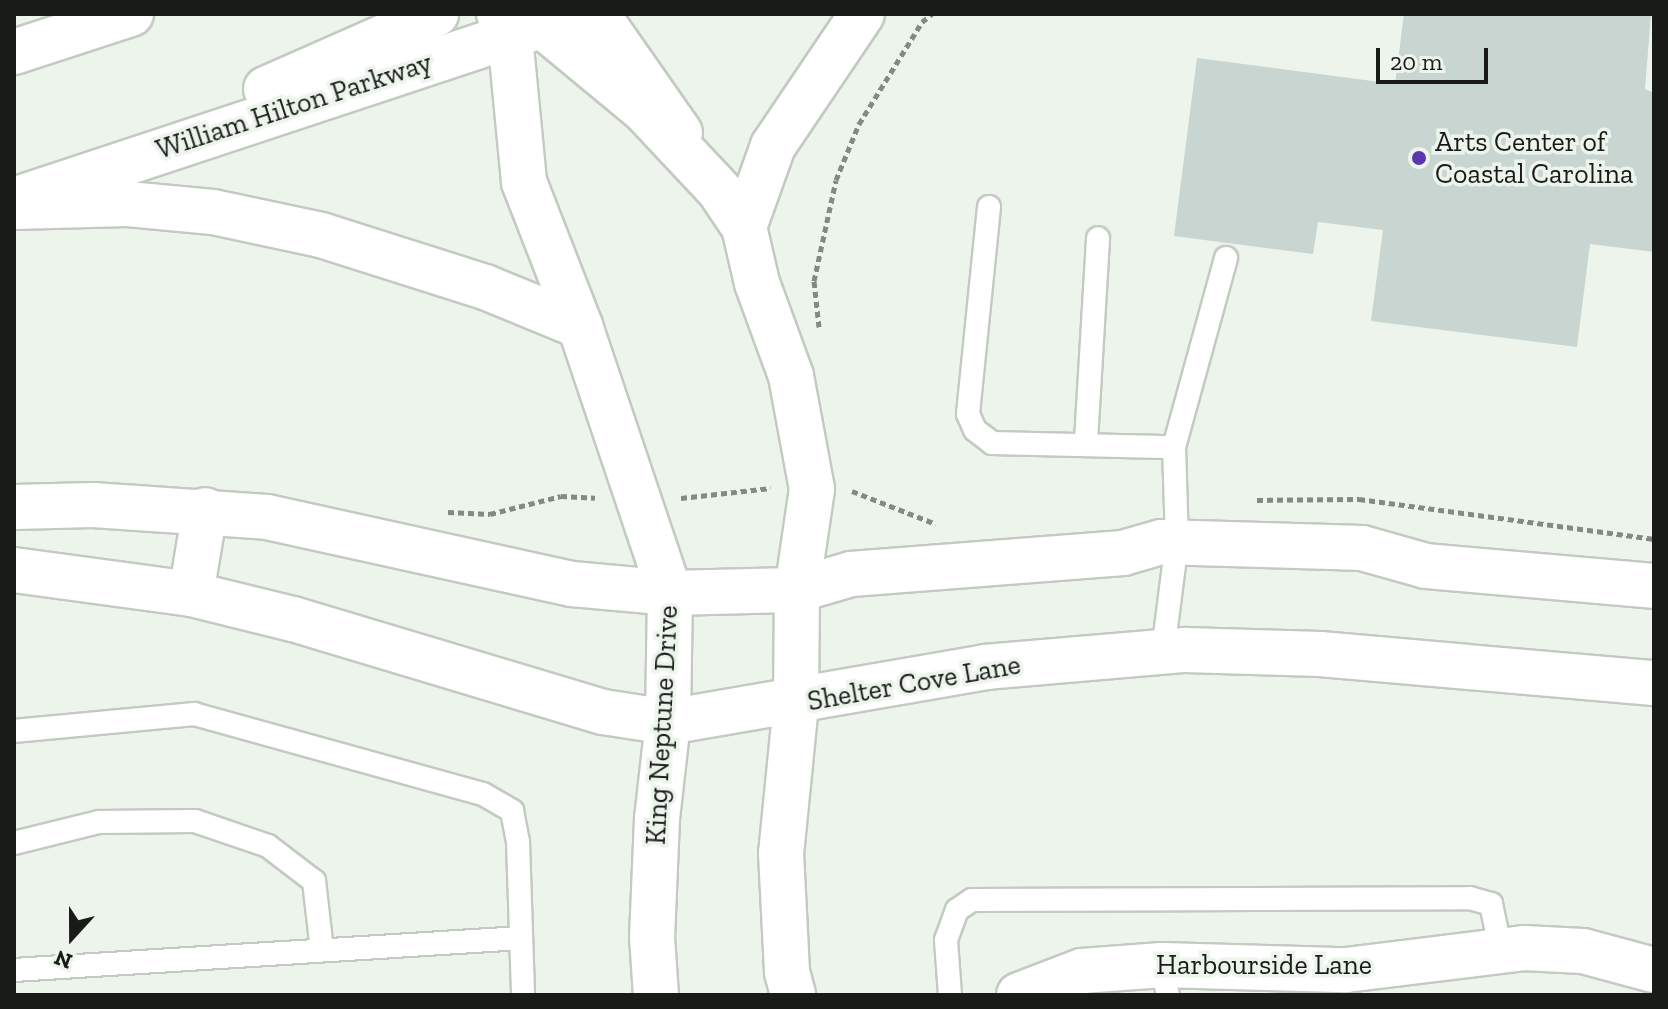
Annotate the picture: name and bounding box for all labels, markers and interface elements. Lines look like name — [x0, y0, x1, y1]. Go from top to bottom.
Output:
scale bar — [1380, 32, 1492, 82]
street label: William Hilton Parkway — [152, 46, 436, 166]
text: 20 m — [1390, 47, 1442, 76]
place label: Arts Center of Coastal Carolina — [1435, 125, 1634, 191]
marker: Arts Center of Coastal Carolina — [1410, 149, 1428, 167]
street label: King Neptune Drive — [639, 604, 685, 846]
street label: Shelter Cove Lane — [805, 648, 1023, 718]
north arrow — [32, 897, 112, 977]
text: N — [51, 944, 76, 975]
street label: Harbourside Lane — [1156, 948, 1372, 982]

